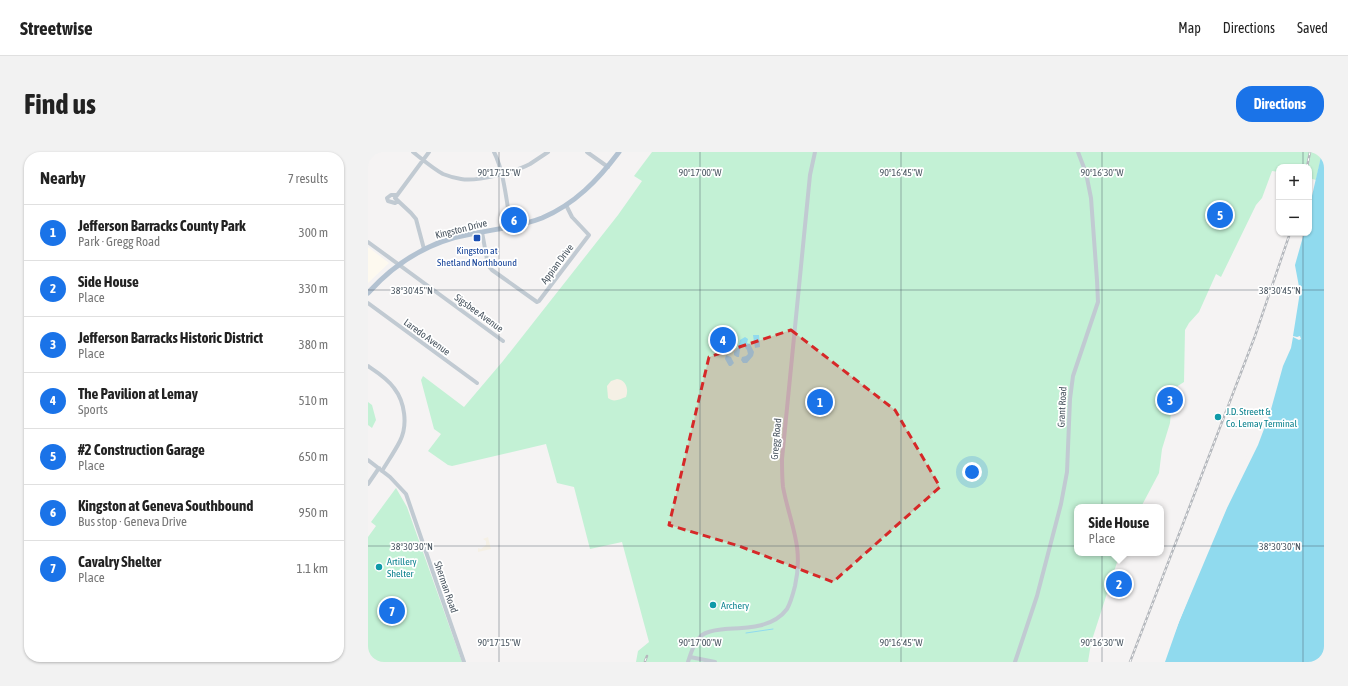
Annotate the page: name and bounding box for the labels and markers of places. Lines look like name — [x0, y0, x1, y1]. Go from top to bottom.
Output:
pin: 5 — [1207, 200, 1233, 230]
pin: 6 — [501, 205, 527, 235]
marker: Kingston at Shetland Northbound — [472, 233, 482, 243]
place label: Kingston at Shetland Northbound — [437, 245, 517, 268]
pin: 4 — [710, 325, 736, 355]
pin: 3 — [1157, 385, 1183, 415]
pin: 1 — [807, 387, 833, 417]
place label: J.D. Streett & Co. Lemay Terminal — [1226, 406, 1297, 429]
marker: J.D. Streett & Co. Lemay Terminal — [1213, 412, 1223, 422]
place label: Artillery Shelter — [387, 556, 417, 579]
marker: Artillery Shelter — [374, 562, 384, 572]
pin: 2 — [1106, 569, 1132, 599]
pin: 7 — [379, 596, 405, 626]
marker: Archery — [708, 600, 718, 610]
place label: Archery — [721, 600, 749, 611]

